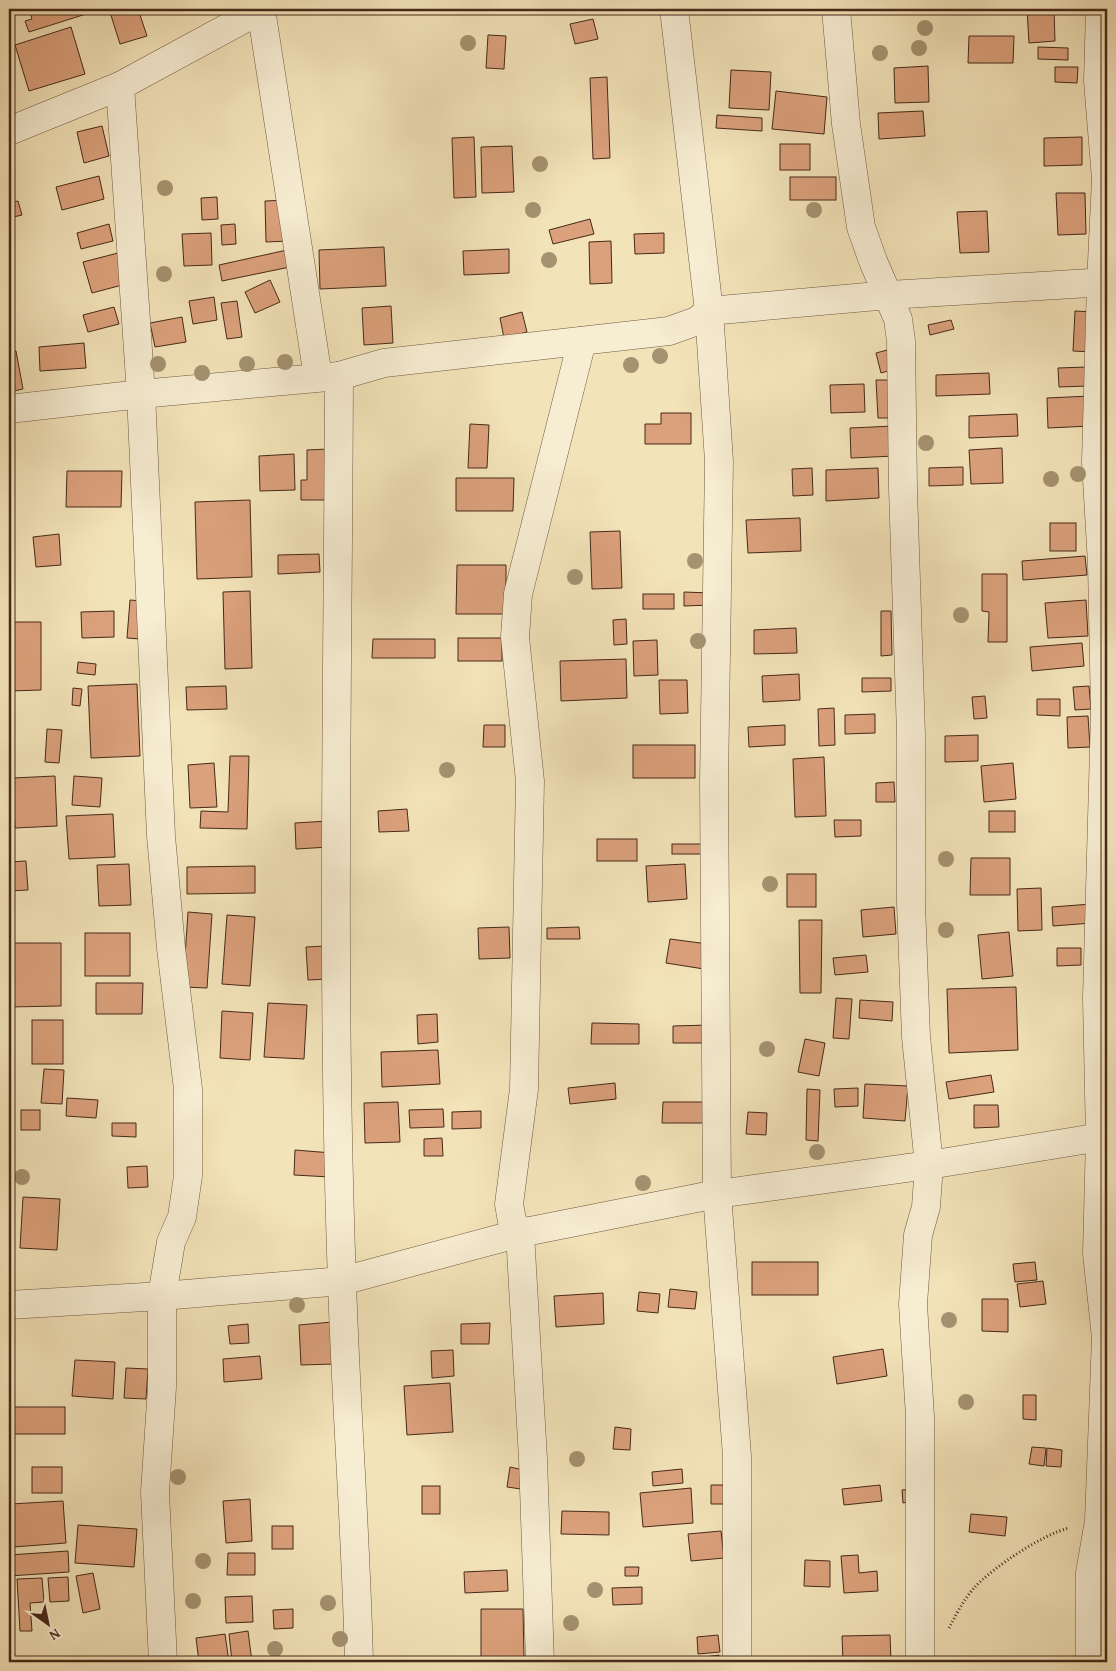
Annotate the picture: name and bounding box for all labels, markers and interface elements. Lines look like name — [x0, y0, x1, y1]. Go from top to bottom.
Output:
north arrow — [22, 1598, 72, 1648]
text: N — [45, 1624, 64, 1646]

